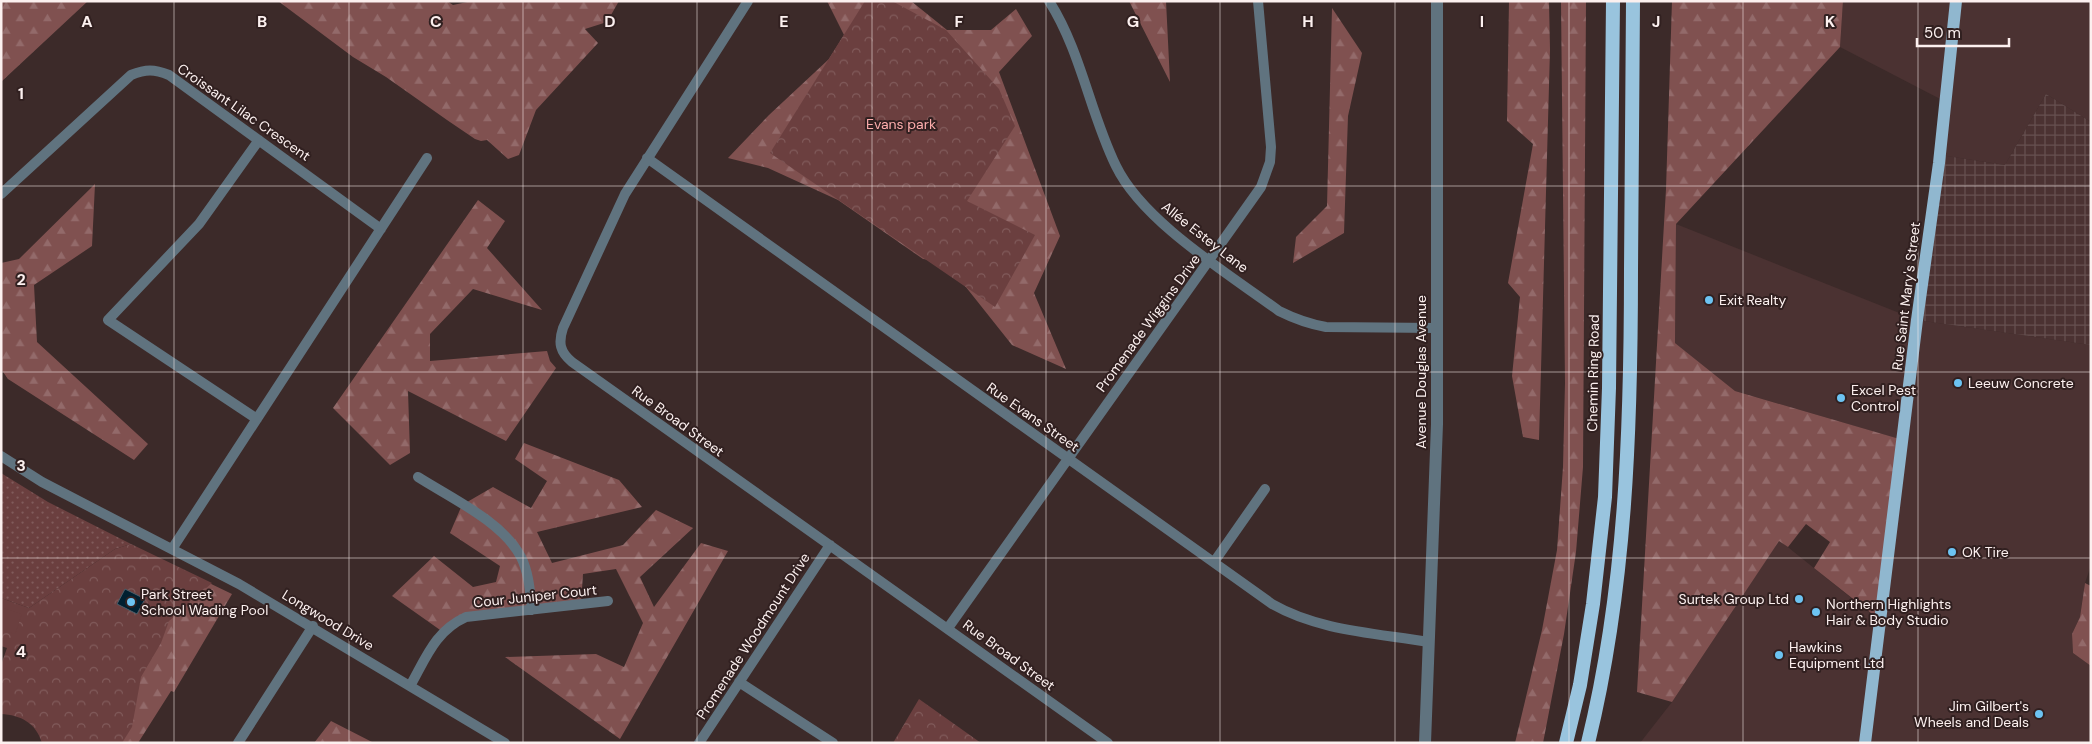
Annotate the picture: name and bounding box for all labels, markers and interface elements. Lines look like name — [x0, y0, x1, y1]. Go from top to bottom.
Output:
text: A — [81, 11, 93, 32]
text: B — [257, 11, 267, 32]
text: C — [430, 11, 442, 32]
text: D — [604, 11, 616, 32]
text: E — [779, 11, 789, 32]
text: F — [955, 11, 964, 32]
text: G — [1127, 11, 1139, 32]
text: H — [1302, 11, 1314, 32]
text: I — [1480, 11, 1484, 32]
text: J — [1652, 11, 1660, 32]
text: K — [1825, 11, 1836, 32]
scale bar — [1917, 15, 2010, 47]
text: 50 m — [1924, 23, 1961, 43]
street label: Croissant Lilac Crescent — [174, 59, 314, 165]
text: 1 — [18, 83, 24, 104]
park label: Evans park — [866, 115, 936, 133]
street label: Allée Estey Lane — [1158, 198, 1252, 277]
street label: Rue Saint Mary's Street — [1888, 221, 1924, 371]
street label: Promenade Wiggins Drive — [1092, 251, 1204, 395]
text: 2 — [16, 269, 26, 290]
place label: Exit Realty — [1719, 291, 1786, 309]
marker: Exit Realty — [1703, 294, 1715, 306]
street label: Avenue Douglas Avenue — [1412, 295, 1430, 449]
street label: Chemin Ring Road — [1583, 314, 1603, 432]
place label: Leeuw Concrete — [1968, 374, 2074, 392]
marker: Leeuw Concrete — [1952, 377, 1964, 389]
street label: Rue Evans Street — [983, 378, 1083, 456]
place label: Excel Pest Control — [1851, 381, 1916, 415]
street label: Rue Broad Street — [628, 382, 728, 460]
marker: Excel Pest Control — [1835, 392, 1847, 404]
text: 3 — [16, 455, 26, 476]
place label: OK Tire — [1962, 543, 2009, 561]
marker: OK Tire — [1946, 546, 1958, 558]
street label: Promenade Woodmount Drive — [692, 549, 814, 723]
street label: Cour Juniper Court — [472, 581, 598, 611]
place label: Park Street School Wading Pool — [141, 585, 268, 619]
street label: Longwood Drive — [279, 586, 377, 654]
place label: Surtek Group Ltd — [1679, 590, 1789, 608]
marker: Surtek Group Ltd — [1793, 593, 1805, 605]
place label: Northern Highlights Hair & Body Studio — [1826, 595, 1951, 629]
marker: Park Street School Wading Pool — [125, 596, 137, 608]
marker: Northern Highlights Hair & Body Studio — [1810, 606, 1822, 618]
street label: Rue Broad Street — [959, 616, 1059, 694]
place label: Hawkins Equipment Ltd — [1789, 638, 1884, 672]
text: 4 — [16, 641, 26, 662]
marker: Hawkins Equipment Ltd — [1773, 649, 1785, 661]
place label: Jim Gilbert's Wheels and Deals — [1914, 697, 2029, 731]
marker: Jim Gilbert's Wheels and Deals — [2033, 708, 2045, 720]

